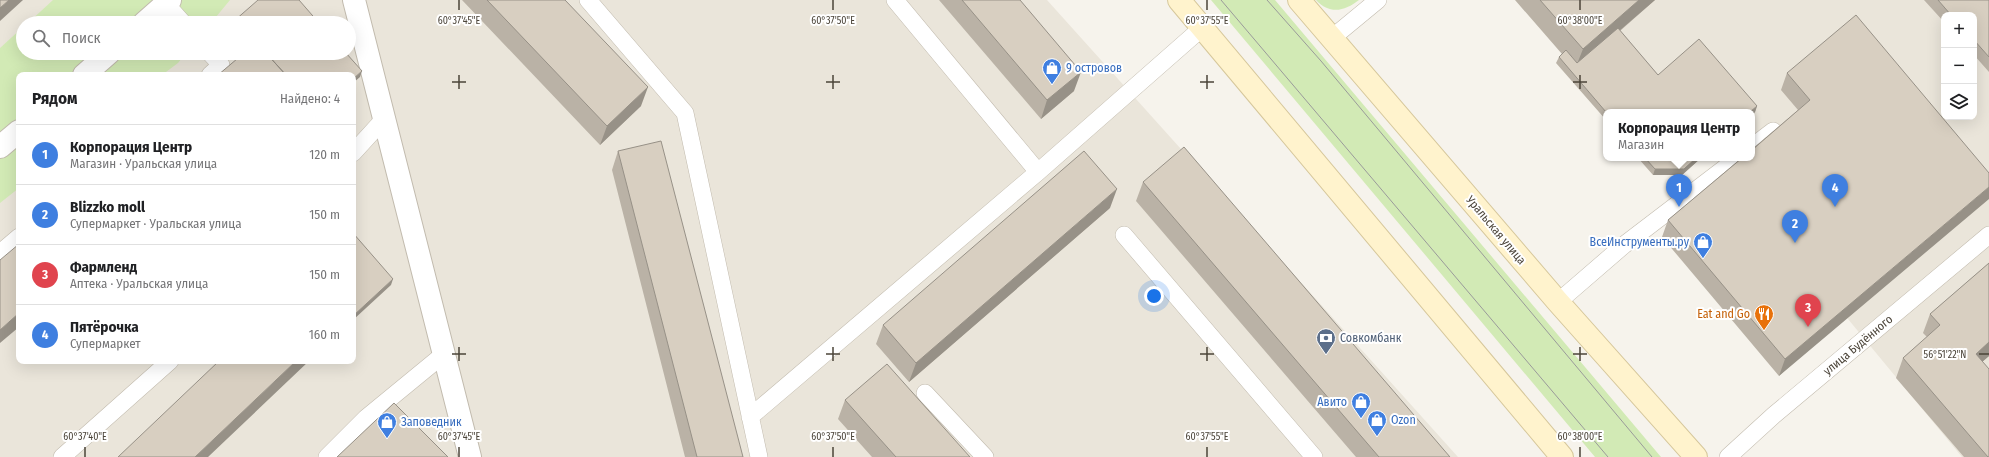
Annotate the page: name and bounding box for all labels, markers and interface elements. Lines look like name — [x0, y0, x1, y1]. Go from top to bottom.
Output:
map controls — [1941, 12, 1977, 120]
button: + — [1941, 12, 1977, 48]
text: 60°37'45"E — [438, 15, 481, 27]
text: 60°37'50"E — [811, 15, 855, 27]
text: 60°37'55"E — [1186, 15, 1229, 27]
text: 60°38'00"E — [1558, 15, 1603, 27]
search box — [16, 16, 356, 60]
icon: search — [30, 27, 52, 49]
text: Поиск — [62, 29, 100, 47]
button: − — [1941, 48, 1977, 84]
shop icon: 9 островов — [1041, 57, 1063, 85]
place label: 9 островов — [1066, 61, 1122, 75]
button: layers — [1941, 84, 1977, 120]
text: Рядом — [32, 88, 77, 109]
text: Найдено: 4 — [280, 91, 340, 106]
popup — [1603, 109, 1755, 161]
text: Корпорация Центр — [1618, 119, 1740, 137]
text: Магазин — [1618, 137, 1664, 152]
text: Корпорация Центр — [70, 138, 192, 156]
text: 1 — [42, 147, 48, 162]
text: 120 m — [309, 147, 340, 162]
text: Магазин · Уральская улица — [70, 156, 217, 171]
pin: 1 — [1666, 174, 1692, 207]
pin: 4 — [1822, 174, 1848, 207]
street label: Уральская улица — [1463, 192, 1529, 267]
text: Blizzko moll — [70, 198, 145, 216]
text: 2 — [42, 207, 48, 222]
text: 150 m — [309, 207, 340, 222]
pin: 2 — [1782, 210, 1808, 243]
text: Супермаркет · Уральская улица — [70, 216, 242, 231]
shop icon: ВсеИнструменты.ру — [1692, 231, 1714, 259]
place label: ВсеИнструменты.ру — [1590, 235, 1690, 249]
text: Фармленд — [70, 258, 137, 276]
text: 3 — [42, 267, 48, 282]
text: 150 m — [309, 267, 340, 282]
text: Аптека · Уральская улица — [70, 276, 208, 291]
your location — [1144, 286, 1164, 306]
pin: 3 — [1795, 294, 1821, 327]
restaurant icon: Eat and Go — [1753, 303, 1775, 331]
place label: Eat and Go — [1697, 307, 1750, 321]
street label: улица Будённого — [1821, 312, 1895, 378]
text: Пятёрочка — [70, 318, 139, 336]
text: 4 — [42, 327, 48, 342]
text: 160 m — [309, 327, 340, 342]
bank icon: Совкомбанк — [1315, 327, 1337, 355]
place label: Совкомбанк — [1340, 331, 1402, 345]
text: Супермаркет — [70, 336, 141, 351]
text: 56°51'22"N — [1924, 349, 1966, 361]
shop icon: Авито — [1350, 391, 1372, 419]
place label: Авито — [1317, 395, 1347, 409]
shop icon: Ozon — [1366, 409, 1388, 437]
shop icon: Заповедник — [376, 411, 398, 439]
place label: Ozon — [1391, 413, 1416, 427]
place label: Заповедник — [401, 415, 462, 429]
text: 60°37'40"E — [63, 431, 107, 443]
text: 60°37'45"E — [438, 431, 481, 443]
text: 60°37'50"E — [811, 431, 855, 443]
text: 60°37'55"E — [1186, 431, 1229, 443]
text: 60°38'00"E — [1558, 431, 1603, 443]

